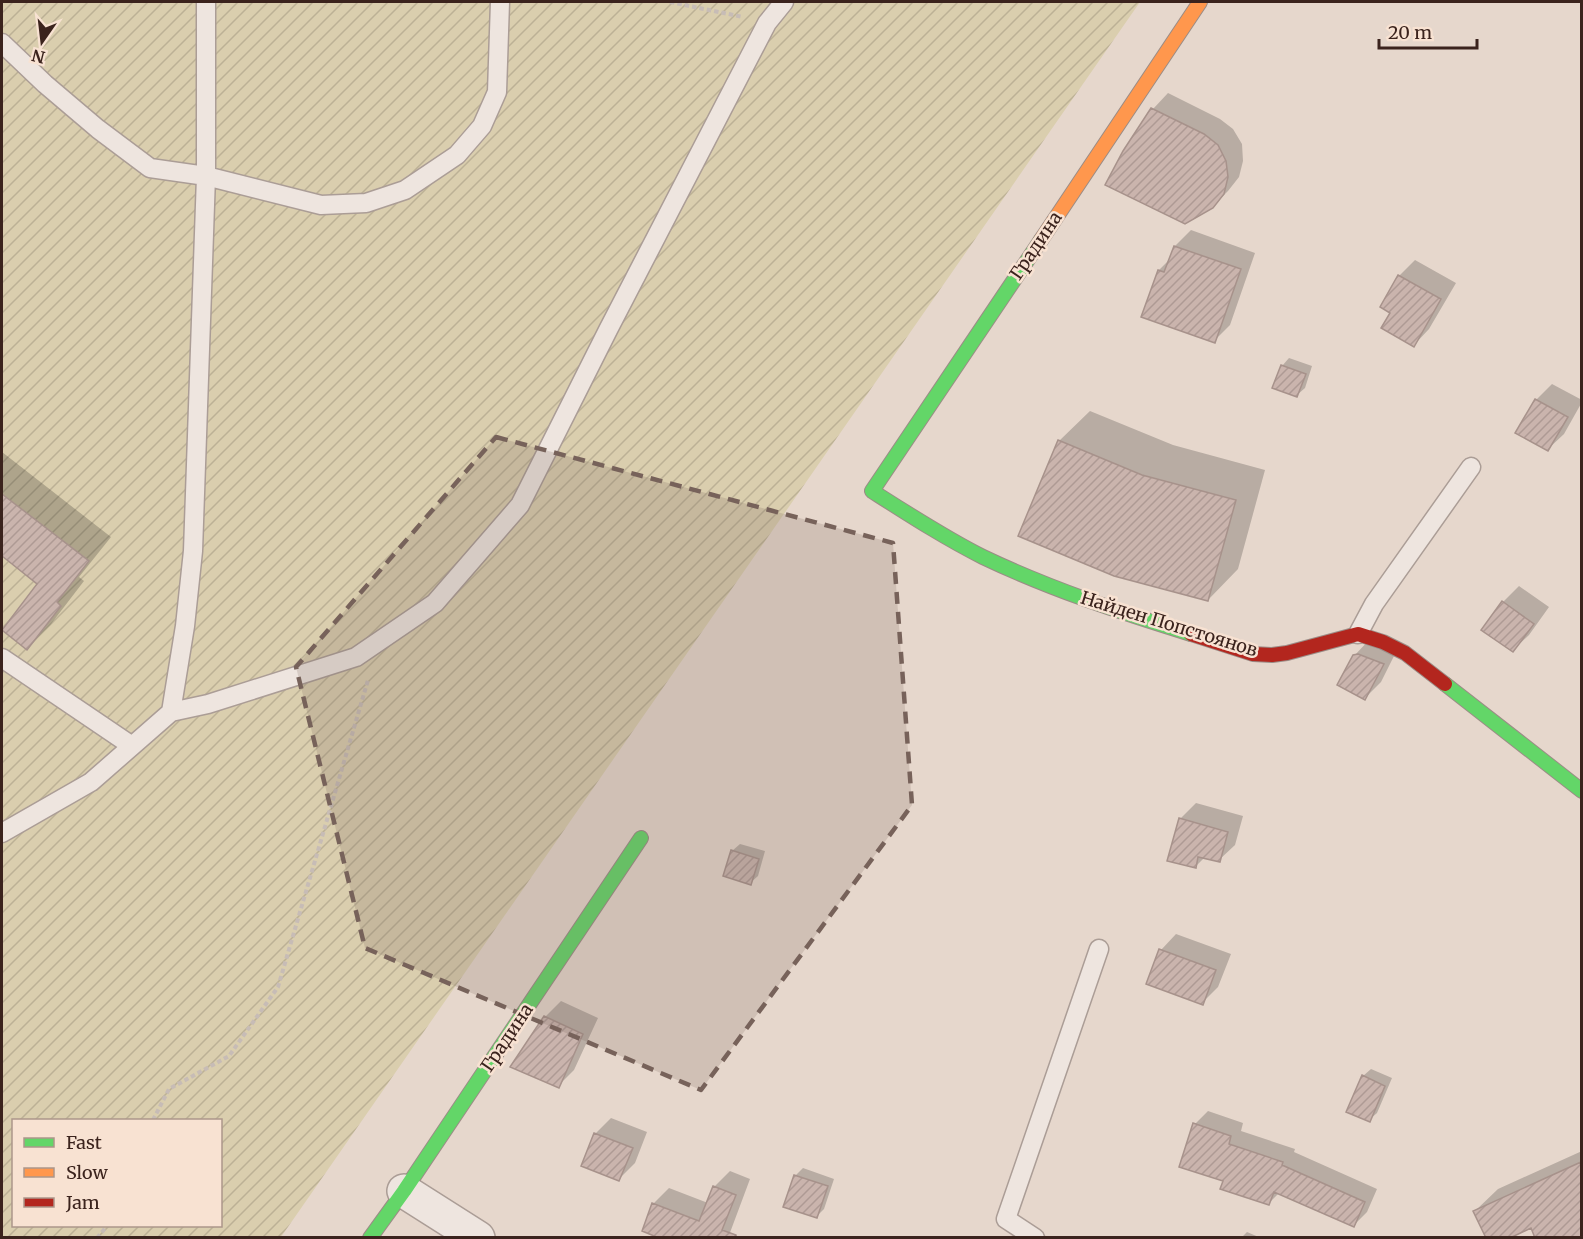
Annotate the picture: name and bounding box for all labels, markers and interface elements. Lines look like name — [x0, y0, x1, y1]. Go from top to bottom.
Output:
north arrow — [12, 12, 72, 72]
scale bar — [1379, 12, 1476, 50]
text: 20 m — [1388, 21, 1432, 44]
text: N — [29, 45, 47, 68]
street label: Градина — [1004, 207, 1067, 284]
street label: Найден Попстоянов — [1078, 586, 1261, 662]
street label: Градина — [475, 999, 538, 1076]
legend — [12, 1119, 222, 1227]
text: Fast — [66, 1131, 102, 1154]
text: Slow — [66, 1161, 109, 1184]
text: Jam — [65, 1191, 100, 1214]

